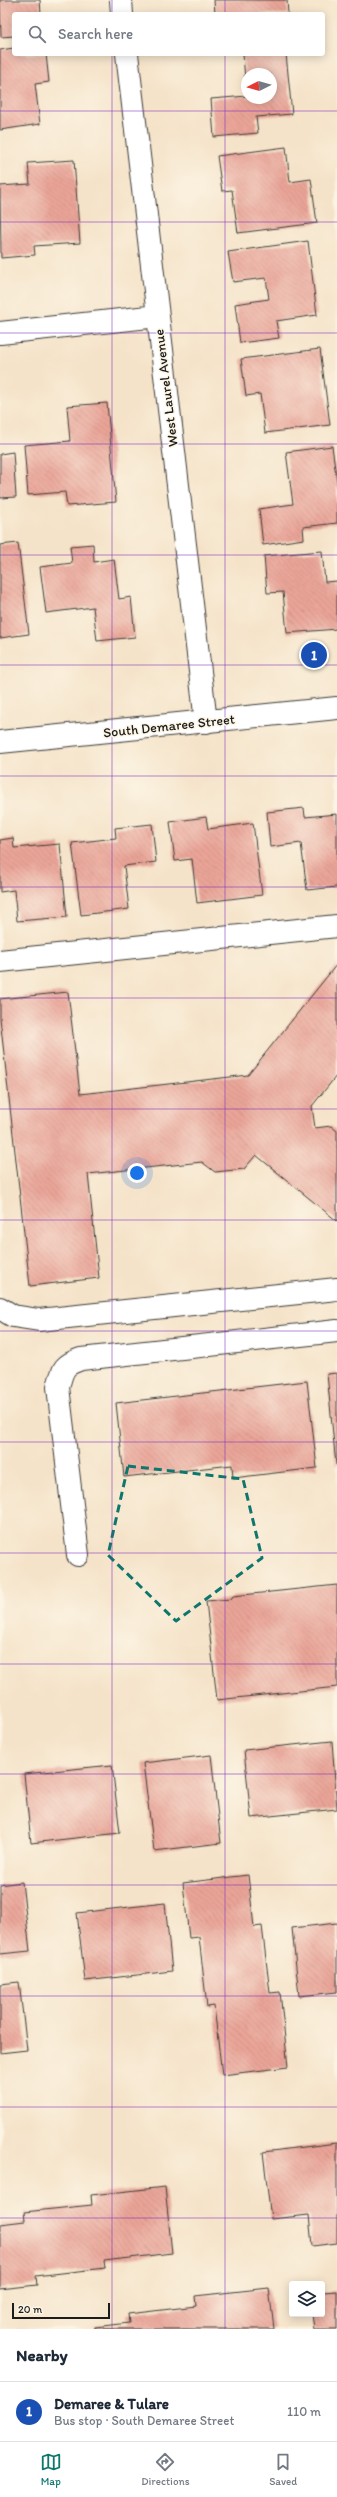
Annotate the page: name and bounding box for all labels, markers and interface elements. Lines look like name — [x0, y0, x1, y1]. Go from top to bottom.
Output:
search box — [12, 12, 325, 56]
icon: search — [26, 23, 48, 45]
text: Search here — [58, 25, 133, 43]
north arrow — [241, 68, 277, 104]
street label: West Laurel Avenue — [150, 328, 182, 448]
pin: 1 — [301, 640, 327, 670]
street label: South Demaree Street — [102, 711, 236, 741]
your location — [127, 1163, 147, 1183]
map controls — [289, 2281, 325, 2317]
button: layers — [289, 2281, 325, 2317]
scale bar — [12, 2301, 110, 2320]
text: 20 m — [18, 2303, 42, 2316]
text: Nearby — [16, 2345, 68, 2365]
text: Demaree & Tulare — [54, 2395, 169, 2413]
text: 1 — [26, 2404, 32, 2419]
text: 110 m — [287, 2404, 321, 2419]
text: Bus stop · South Demaree Street — [54, 2413, 234, 2428]
tab: Map — [40, 2451, 62, 2488]
tab: Directions — [141, 2451, 190, 2488]
tab: Saved — [269, 2451, 297, 2488]

